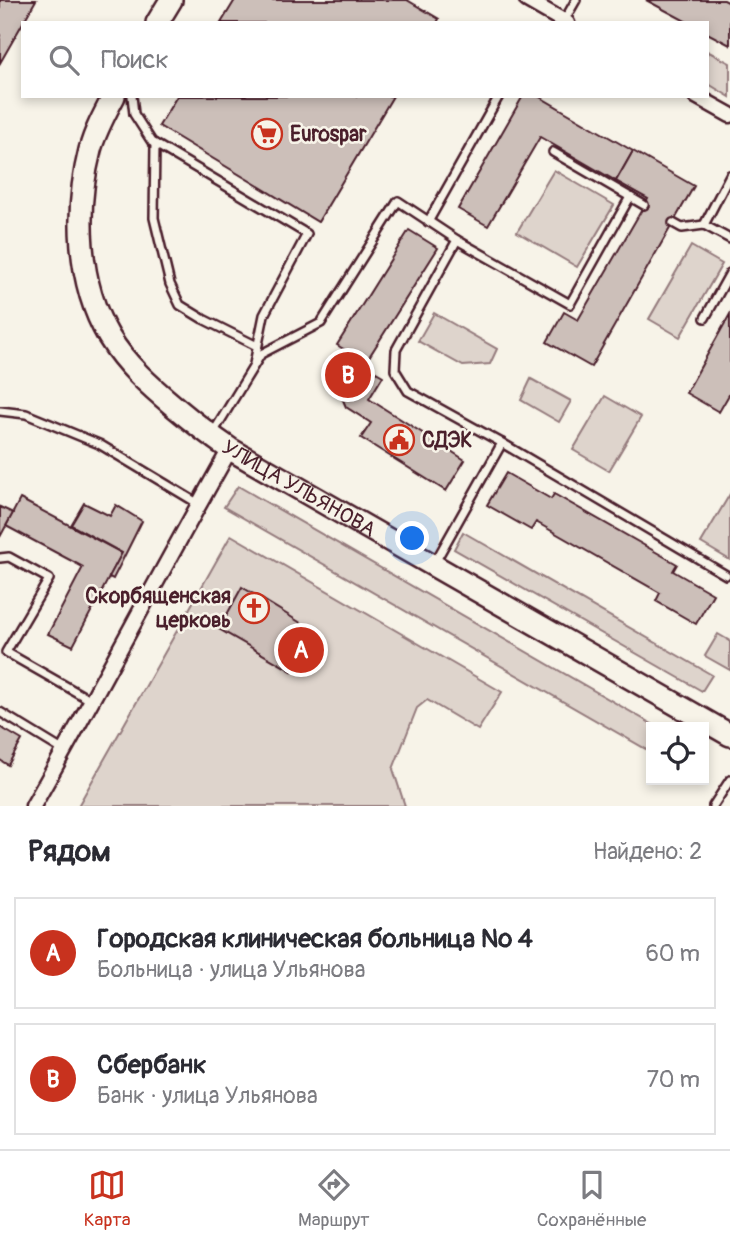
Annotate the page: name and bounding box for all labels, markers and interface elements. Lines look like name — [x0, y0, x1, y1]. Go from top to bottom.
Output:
search box — [21, 21, 709, 98]
icon: search — [45, 41, 83, 79]
text: Поиск — [101, 44, 169, 76]
supermarket icon: Eurospar — [250, 117, 284, 151]
place label: Eurospar — [290, 121, 367, 148]
pin: B — [325, 349, 371, 401]
public building icon: СДЭК — [382, 423, 416, 457]
place label: СДЭК — [422, 427, 472, 454]
street label: УЛИЦА УЛЬЯНОВА — [216, 434, 381, 544]
your location — [395, 521, 429, 555]
place label: Скорбященская церковь — [85, 583, 231, 634]
church icon: Скорбященская церковь — [237, 591, 271, 625]
pin: A — [278, 624, 324, 676]
map controls — [646, 722, 709, 785]
button: locate — [646, 722, 709, 785]
text: Рядом — [28, 833, 111, 870]
text: Найдено: 2 — [593, 837, 702, 866]
text: Городская клиническая больница № 4 — [97, 923, 533, 955]
text: A — [46, 939, 60, 968]
text: 60 m — [645, 939, 700, 968]
text: Больница · улица Ульянова — [97, 955, 365, 984]
text: Сбербанк — [97, 1049, 206, 1081]
text: B — [46, 1065, 60, 1094]
text: 70 m — [647, 1065, 700, 1094]
text: Банк · улица Ульянова — [97, 1081, 318, 1110]
tab: Карта — [84, 1166, 131, 1232]
tab: Маршрут — [298, 1166, 370, 1232]
tab: Сохранённые — [537, 1166, 646, 1232]

